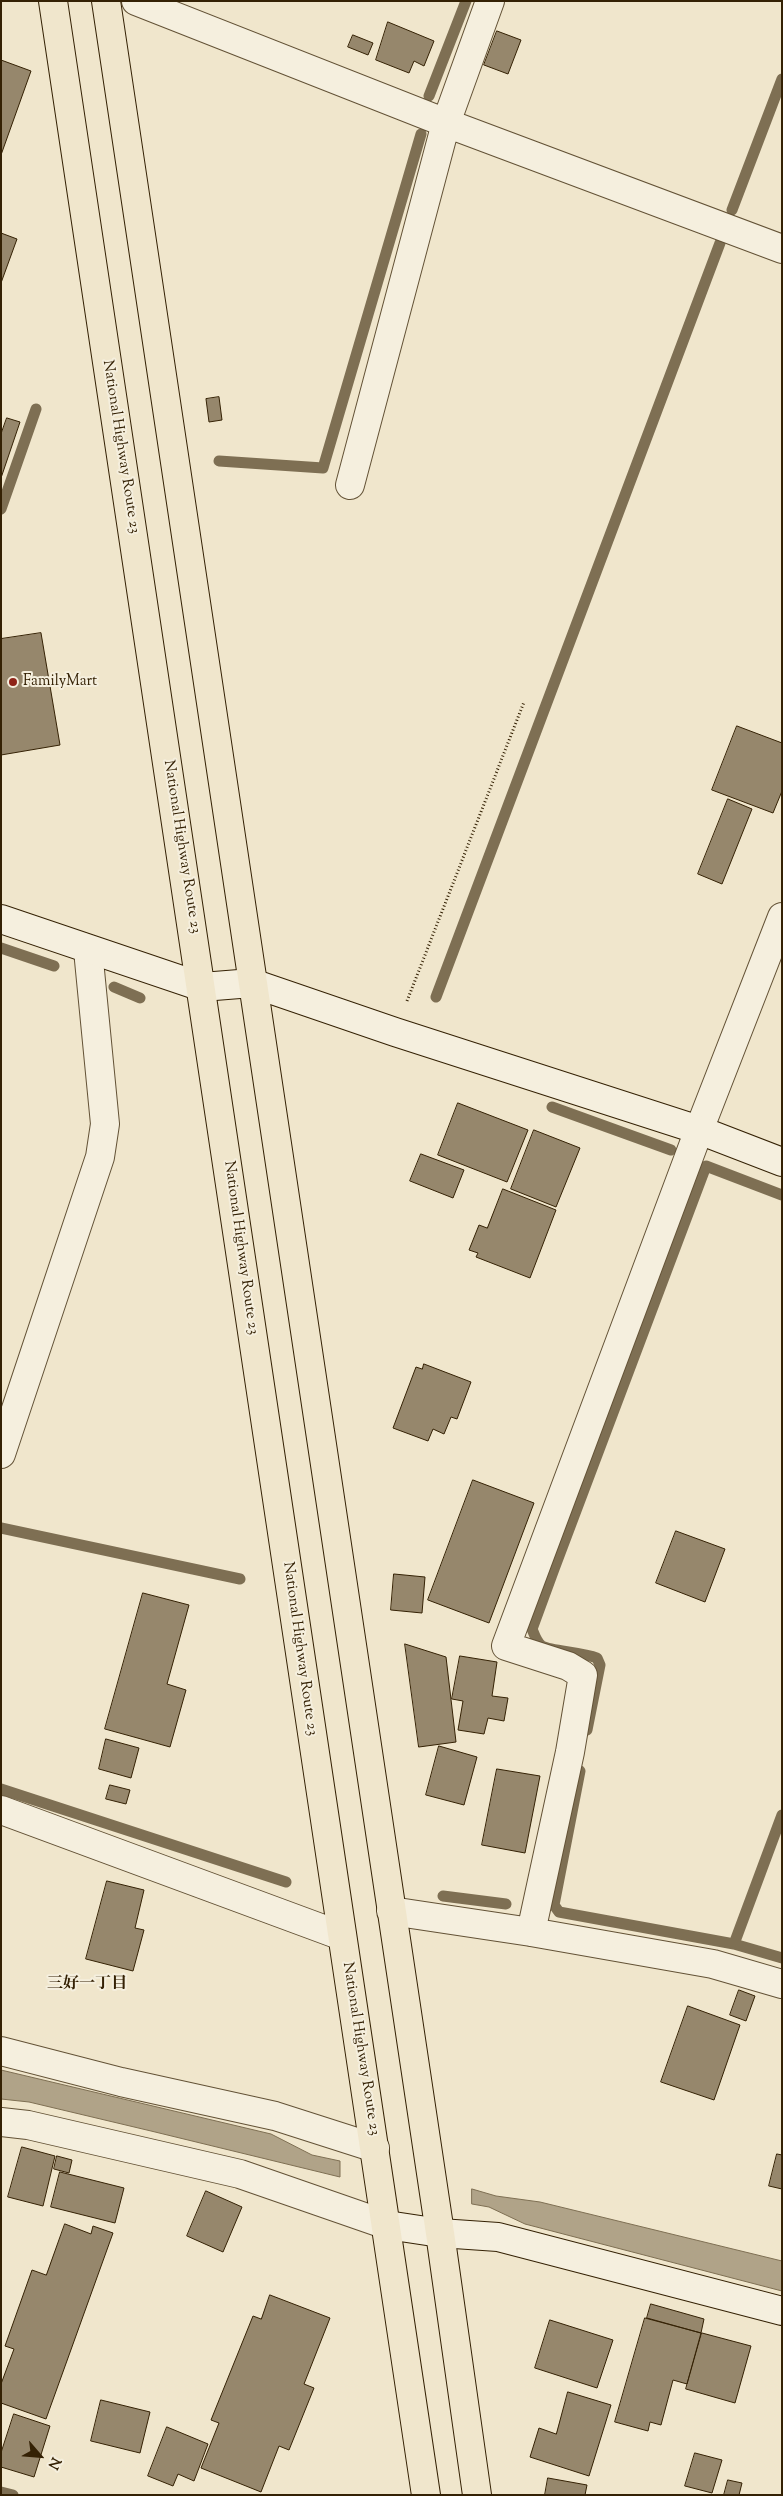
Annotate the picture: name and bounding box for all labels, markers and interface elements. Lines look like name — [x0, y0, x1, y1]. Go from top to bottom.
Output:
street label: National Highway Route 23 — [97, 359, 143, 535]
place label: FamilyMart — [23, 673, 97, 691]
marker: FamilyMart — [7, 676, 19, 688]
street label: National Highway Route 23 — [158, 759, 204, 935]
street label: National Highway Route 23 — [219, 1160, 261, 1336]
street label: National Highway Route 23 — [278, 1561, 320, 1737]
street label: National Highway Route 23 — [337, 1961, 383, 2137]
district label: 三好一丁目 — [47, 1975, 127, 1995]
north arrow — [15, 2431, 65, 2481]
text: N — [42, 2453, 65, 2472]

